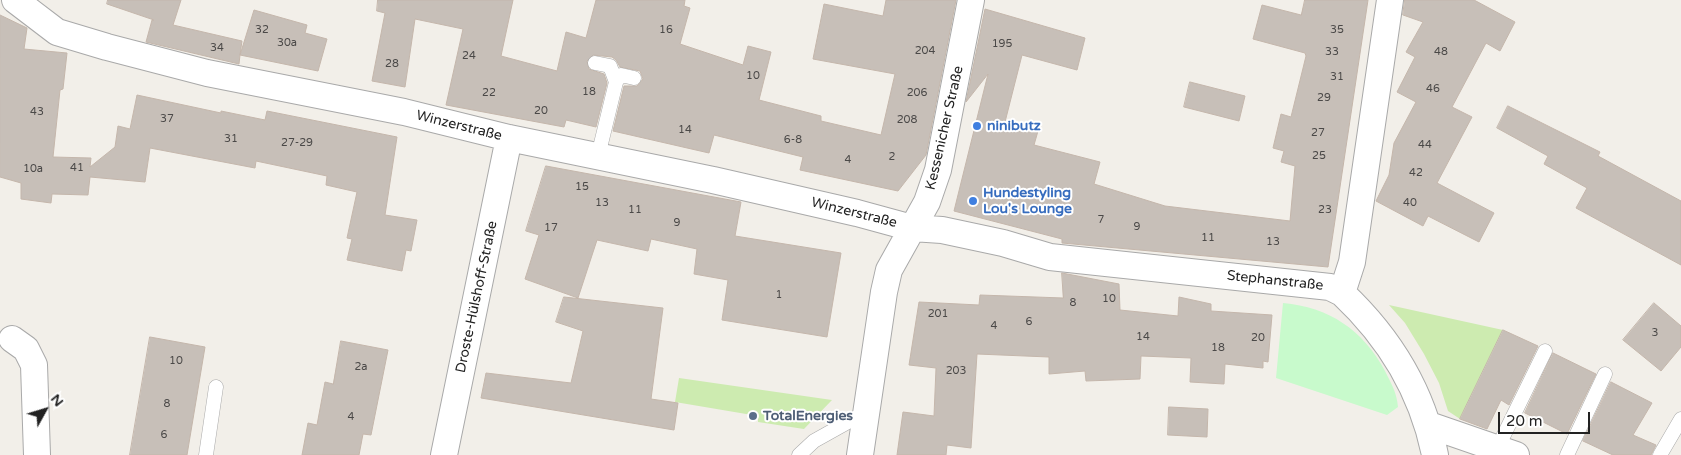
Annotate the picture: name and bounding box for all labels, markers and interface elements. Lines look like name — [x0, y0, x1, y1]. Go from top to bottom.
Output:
house number: 32 — [255, 23, 269, 37]
house number: 16 — [659, 23, 673, 37]
house number: 35 — [1330, 23, 1344, 37]
house number: 30a — [277, 36, 297, 50]
house number: 195 — [992, 37, 1012, 51]
house number: 34 — [210, 41, 224, 55]
house number: 204 — [915, 44, 935, 58]
house number: 33 — [1325, 45, 1339, 59]
house number: 48 — [1434, 45, 1448, 59]
house number: 24 — [462, 49, 476, 63]
house number: 28 — [385, 57, 399, 71]
street label: Kessenicher Straße — [923, 64, 967, 192]
house number: 10 — [746, 69, 760, 83]
house number: 31 — [1330, 70, 1344, 84]
house number: 46 — [1426, 82, 1440, 96]
house number: 18 — [582, 85, 596, 99]
house number: 22 — [482, 86, 496, 100]
house number: 206 — [907, 86, 927, 100]
house number: 29 — [1317, 91, 1331, 105]
house number: 20 — [534, 104, 548, 118]
house number: 43 — [30, 105, 44, 119]
street label: Winzerstraße — [414, 107, 504, 145]
house number: 37 — [160, 112, 174, 126]
house number: 208 — [897, 113, 917, 127]
place label: ninibutz — [987, 118, 1041, 134]
marker: ninibutz — [971, 120, 983, 132]
house number: 14 — [678, 123, 692, 137]
house number: 27 — [1311, 126, 1325, 140]
house number: 31 — [224, 132, 238, 146]
house number: 6-8 — [784, 133, 802, 147]
house number: 27-29 — [281, 136, 313, 150]
house number: 44 — [1418, 138, 1432, 152]
house number: 25 — [1312, 149, 1326, 163]
house number: 2 — [889, 150, 895, 164]
house number: 4 — [845, 153, 851, 167]
house number: 41 — [70, 161, 84, 175]
house number: 10a — [23, 162, 43, 176]
house number: 42 — [1409, 166, 1423, 180]
house number: 15 — [575, 180, 589, 194]
place label: Hundestyling Lou's Lounge — [983, 185, 1072, 218]
street label: Winzerstraße — [809, 194, 899, 232]
marker: Hundestyling Lou's Lounge — [967, 195, 979, 207]
house number: 13 — [595, 196, 609, 210]
house number: 40 — [1403, 196, 1417, 210]
house number: 11 — [628, 203, 642, 217]
house number: 23 — [1318, 203, 1332, 217]
house number: 7 — [1098, 213, 1104, 227]
house number: 9 — [674, 216, 680, 230]
street label: Droste-Hülshoff-Straße — [453, 220, 501, 374]
house number: 9 — [1134, 220, 1140, 234]
house number: 17 — [544, 221, 558, 235]
house number: 11 — [1201, 231, 1215, 245]
house number: 13 — [1266, 235, 1280, 249]
street label: Stephanstraße — [1226, 268, 1324, 294]
house number: 1 — [776, 288, 782, 302]
house number: 10 — [1102, 292, 1116, 306]
house number: 8 — [1070, 296, 1076, 310]
house number: 201 — [928, 307, 948, 321]
house number: 6 — [1026, 315, 1032, 329]
house number: 4 — [991, 319, 997, 333]
house number: 3 — [1652, 326, 1658, 340]
house number: 14 — [1136, 330, 1150, 344]
house number: 20 — [1251, 331, 1265, 345]
house number: 18 — [1211, 341, 1225, 355]
house number: 10 — [169, 354, 183, 368]
house number: 2a — [354, 360, 368, 374]
house number: 203 — [946, 364, 966, 378]
north arrow — [20, 385, 70, 435]
text: N — [47, 391, 67, 410]
house number: 8 — [164, 397, 170, 411]
scale bar — [1501, 402, 1594, 434]
place label: TotalEnergies — [763, 408, 853, 424]
house number: 4 — [348, 410, 354, 424]
marker: TotalEnergies — [747, 410, 759, 422]
text: 20 m — [1506, 412, 1543, 430]
house number: 6 — [161, 428, 167, 442]

